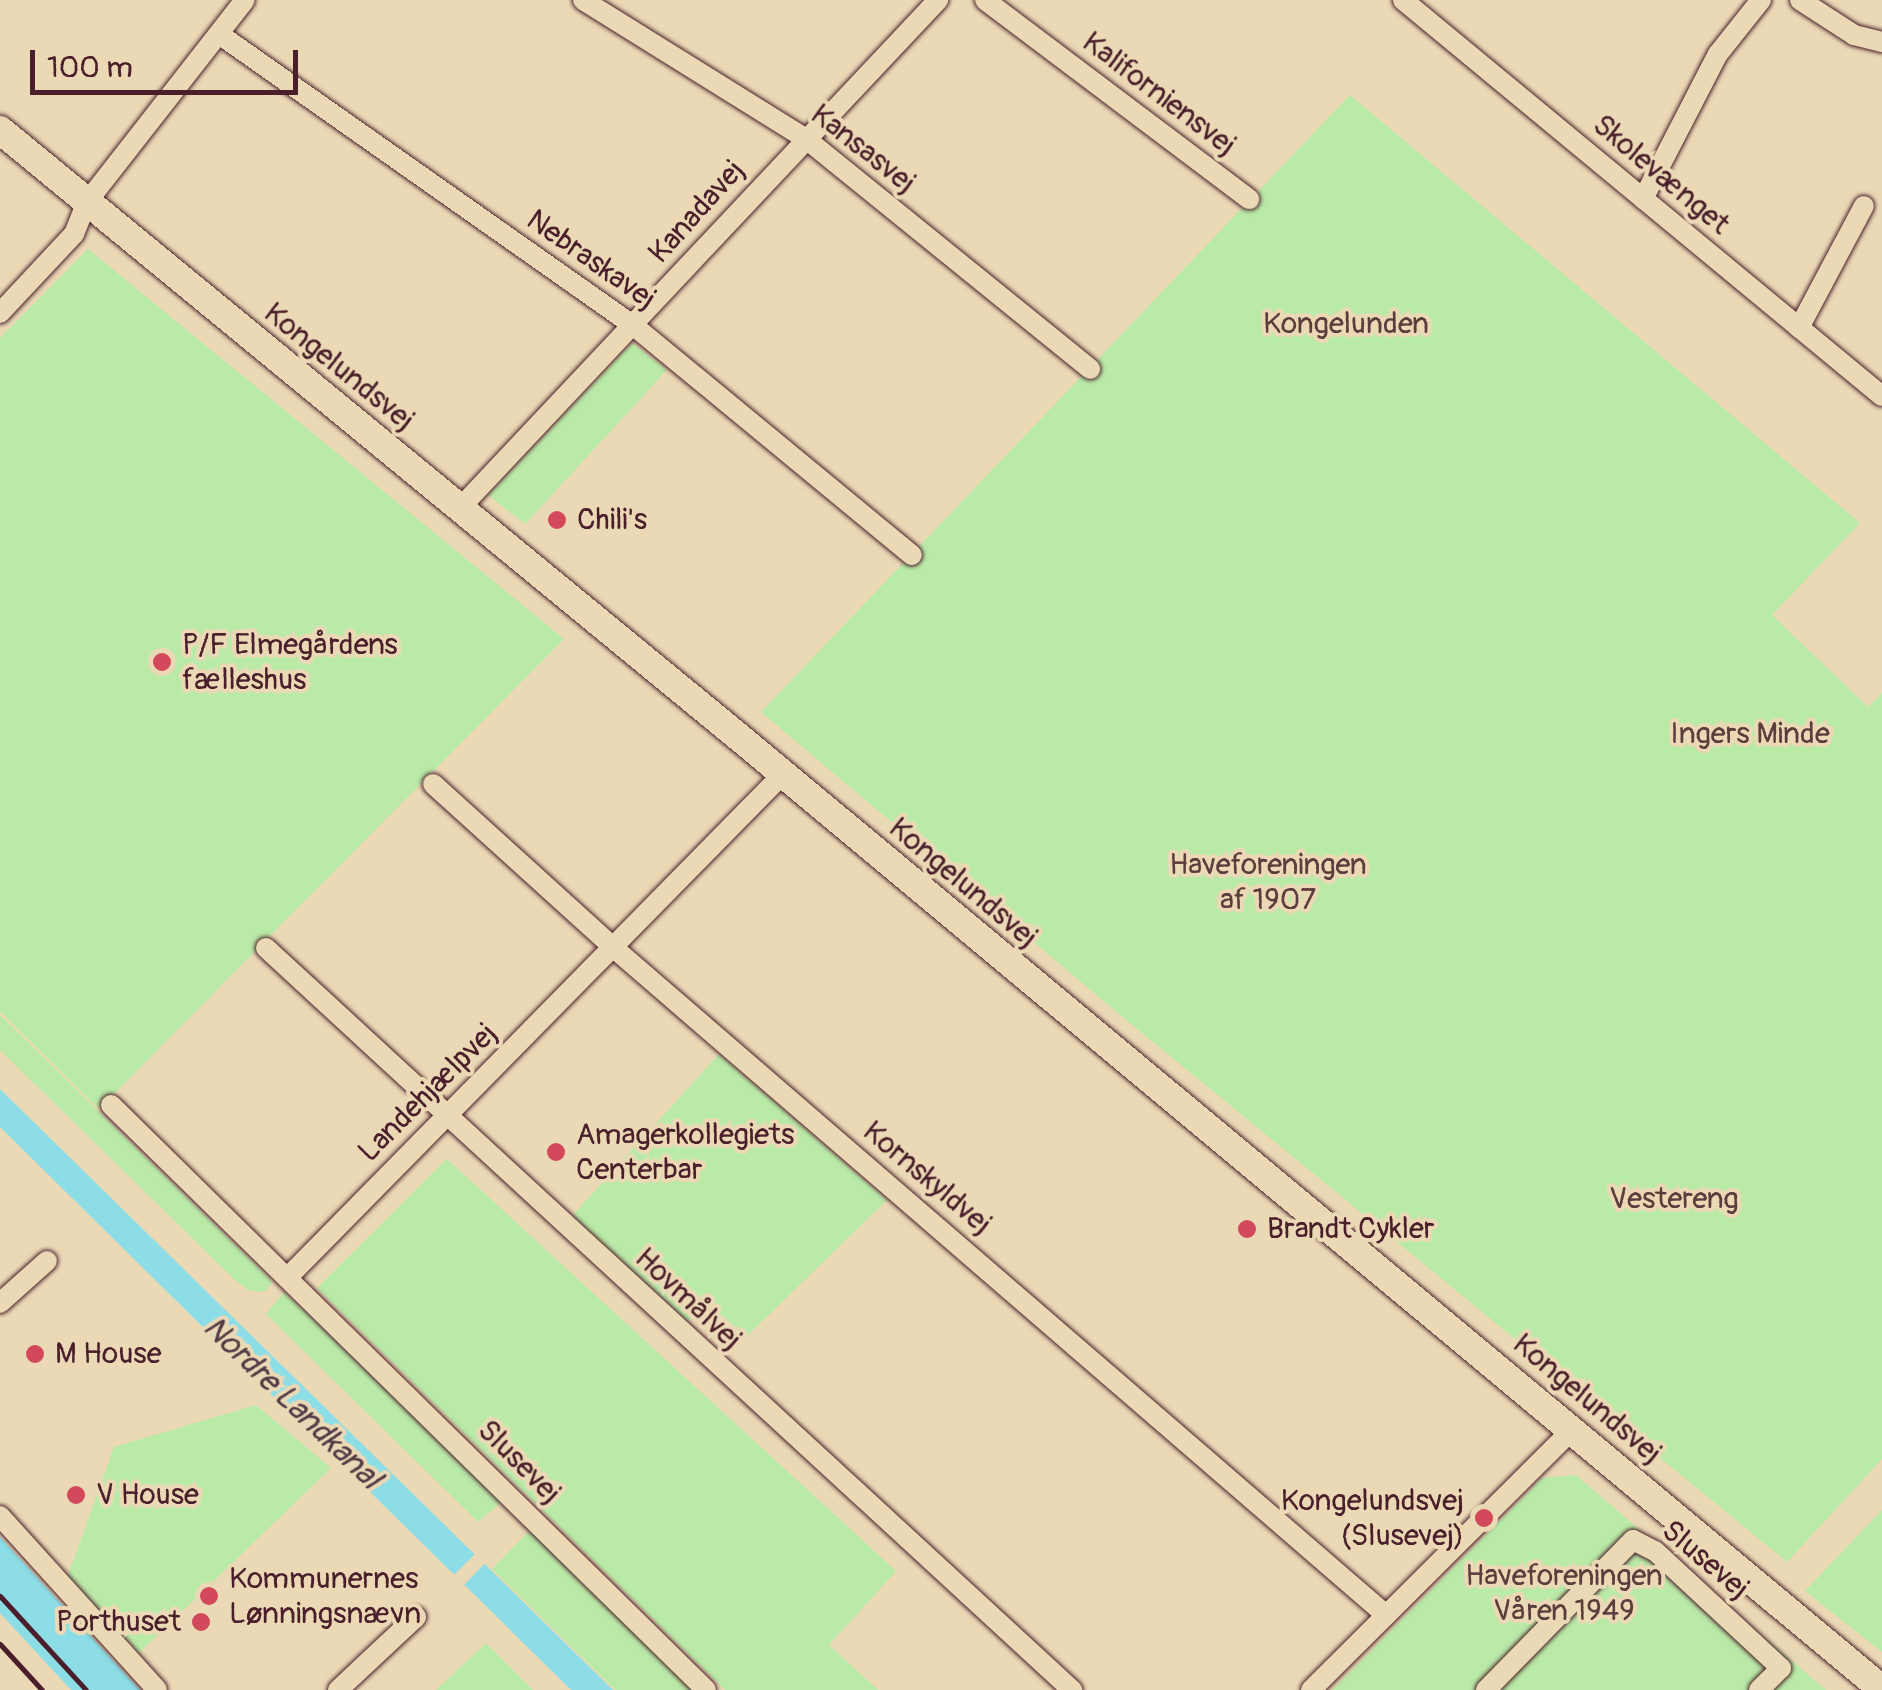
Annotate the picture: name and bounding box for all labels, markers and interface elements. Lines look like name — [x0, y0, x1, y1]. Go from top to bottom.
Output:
street label: Kaliforniensvej — [1075, 24, 1243, 164]
scale bar — [35, 30, 302, 92]
text: 100 m — [47, 49, 133, 86]
street label: Kansasvej — [803, 97, 923, 201]
street label: Skolevænget — [1585, 107, 1737, 243]
street label: Kanadavej — [641, 153, 753, 271]
street label: Nebraskavej — [519, 202, 663, 318]
street label: Kongelundsvej — [256, 295, 422, 439]
park label: Kongelunden — [1263, 306, 1429, 342]
place label: Chili's — [577, 502, 647, 538]
marker: Chili's — [546, 509, 568, 531]
place label: P/F Elmegårdens fælleshus — [182, 627, 398, 698]
marker: P/F Elmegårdens fælleshus — [151, 651, 173, 673]
park label: Ingers Minde — [1670, 716, 1830, 752]
street label: Kongelundsvej — [881, 810, 1045, 956]
park label: Haveforeningen af 1907 — [1169, 847, 1367, 918]
street label: Landehjælpvej — [351, 1016, 505, 1170]
street label: Kornskyldvej — [855, 1114, 999, 1242]
place label: Amagerkollegiets Centerbar — [576, 1117, 794, 1188]
marker: Amagerkollegiets Centerbar — [545, 1141, 567, 1163]
park label: Vestereng — [1609, 1181, 1739, 1217]
place label: Brandt Cykler — [1267, 1211, 1434, 1247]
marker: Brandt Cykler — [1236, 1218, 1258, 1240]
street label: Hovmålvej — [627, 1240, 749, 1358]
water label: Nordre Landkanal — [195, 1308, 389, 1498]
street label: Kongelundsvej — [1505, 1326, 1669, 1472]
place label: M House — [55, 1336, 161, 1372]
marker: M House — [24, 1343, 46, 1365]
street label: Slusevej — [470, 1413, 568, 1511]
place label: V House — [96, 1477, 199, 1513]
place label: Kongelundsvej (Slusevej) — [1281, 1483, 1464, 1554]
marker: V House — [65, 1484, 87, 1506]
marker: Kongelundsvej (Slusevej) — [1473, 1507, 1495, 1529]
street label: Slusevej — [1654, 1513, 1756, 1607]
park label: Haveforeningen Våren 1949 — [1465, 1558, 1663, 1628]
place label: Kommunernes Lønningsnævn — [229, 1561, 421, 1632]
marker: Kommunernes Lønningsnævn — [198, 1585, 220, 1607]
place label: Porthuset — [56, 1604, 181, 1640]
marker: Porthuset — [190, 1611, 212, 1633]

